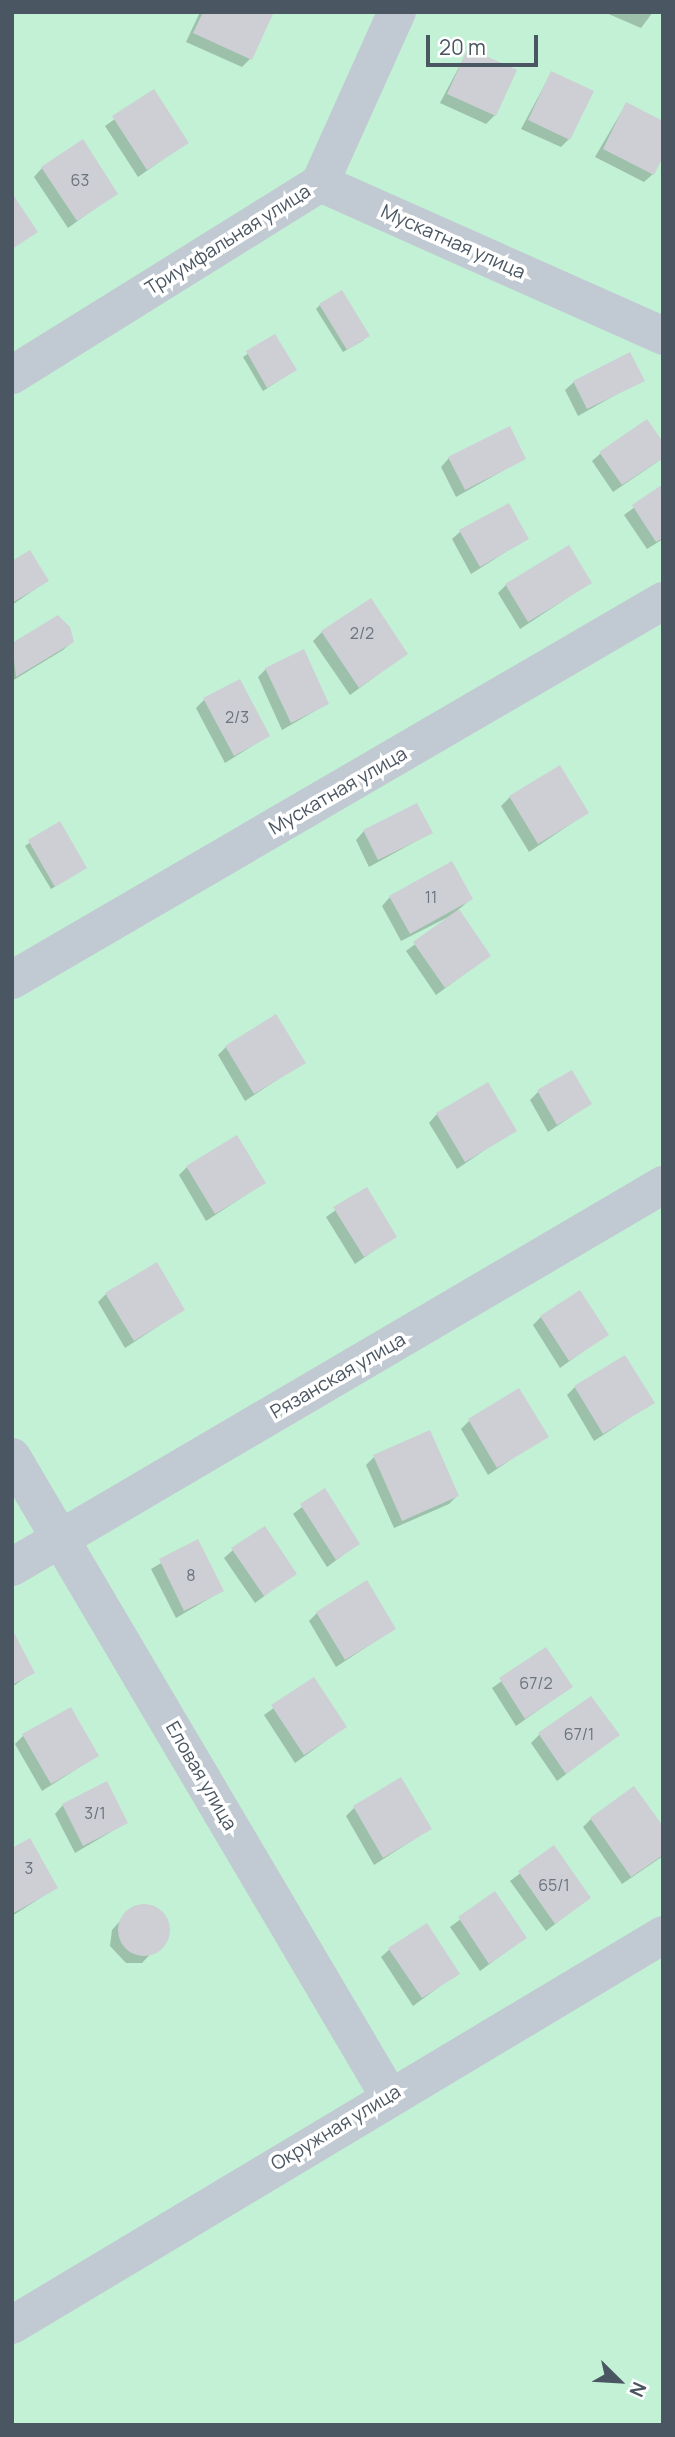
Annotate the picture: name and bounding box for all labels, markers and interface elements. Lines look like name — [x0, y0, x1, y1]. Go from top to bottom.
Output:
scale bar — [430, 21, 542, 65]
text: 20 m — [439, 33, 486, 61]
house number: 63 — [71, 170, 89, 190]
street label: Триумфальная улица — [141, 180, 315, 300]
street label: Мускатная улица — [377, 200, 529, 284]
house number: 2/2 — [350, 623, 374, 643]
house number: 2/3 — [225, 707, 249, 727]
street label: Мускатная улица — [265, 742, 411, 840]
house number: 11 — [425, 887, 437, 907]
street label: Рязанская улица — [267, 1328, 409, 1424]
house number: 8 — [186, 1565, 196, 1585]
house number: 67/2 — [519, 1673, 553, 1693]
street label: Еловая улица — [161, 1718, 241, 1834]
house number: 67/1 — [564, 1724, 594, 1744]
house number: 3/1 — [84, 1803, 106, 1823]
house number: 3 — [25, 1858, 33, 1878]
house number: 65/1 — [538, 1875, 570, 1895]
street label: Окружная улица — [267, 2080, 405, 2176]
north arrow — [584, 2346, 654, 2416]
text: N — [624, 2378, 653, 2401]

